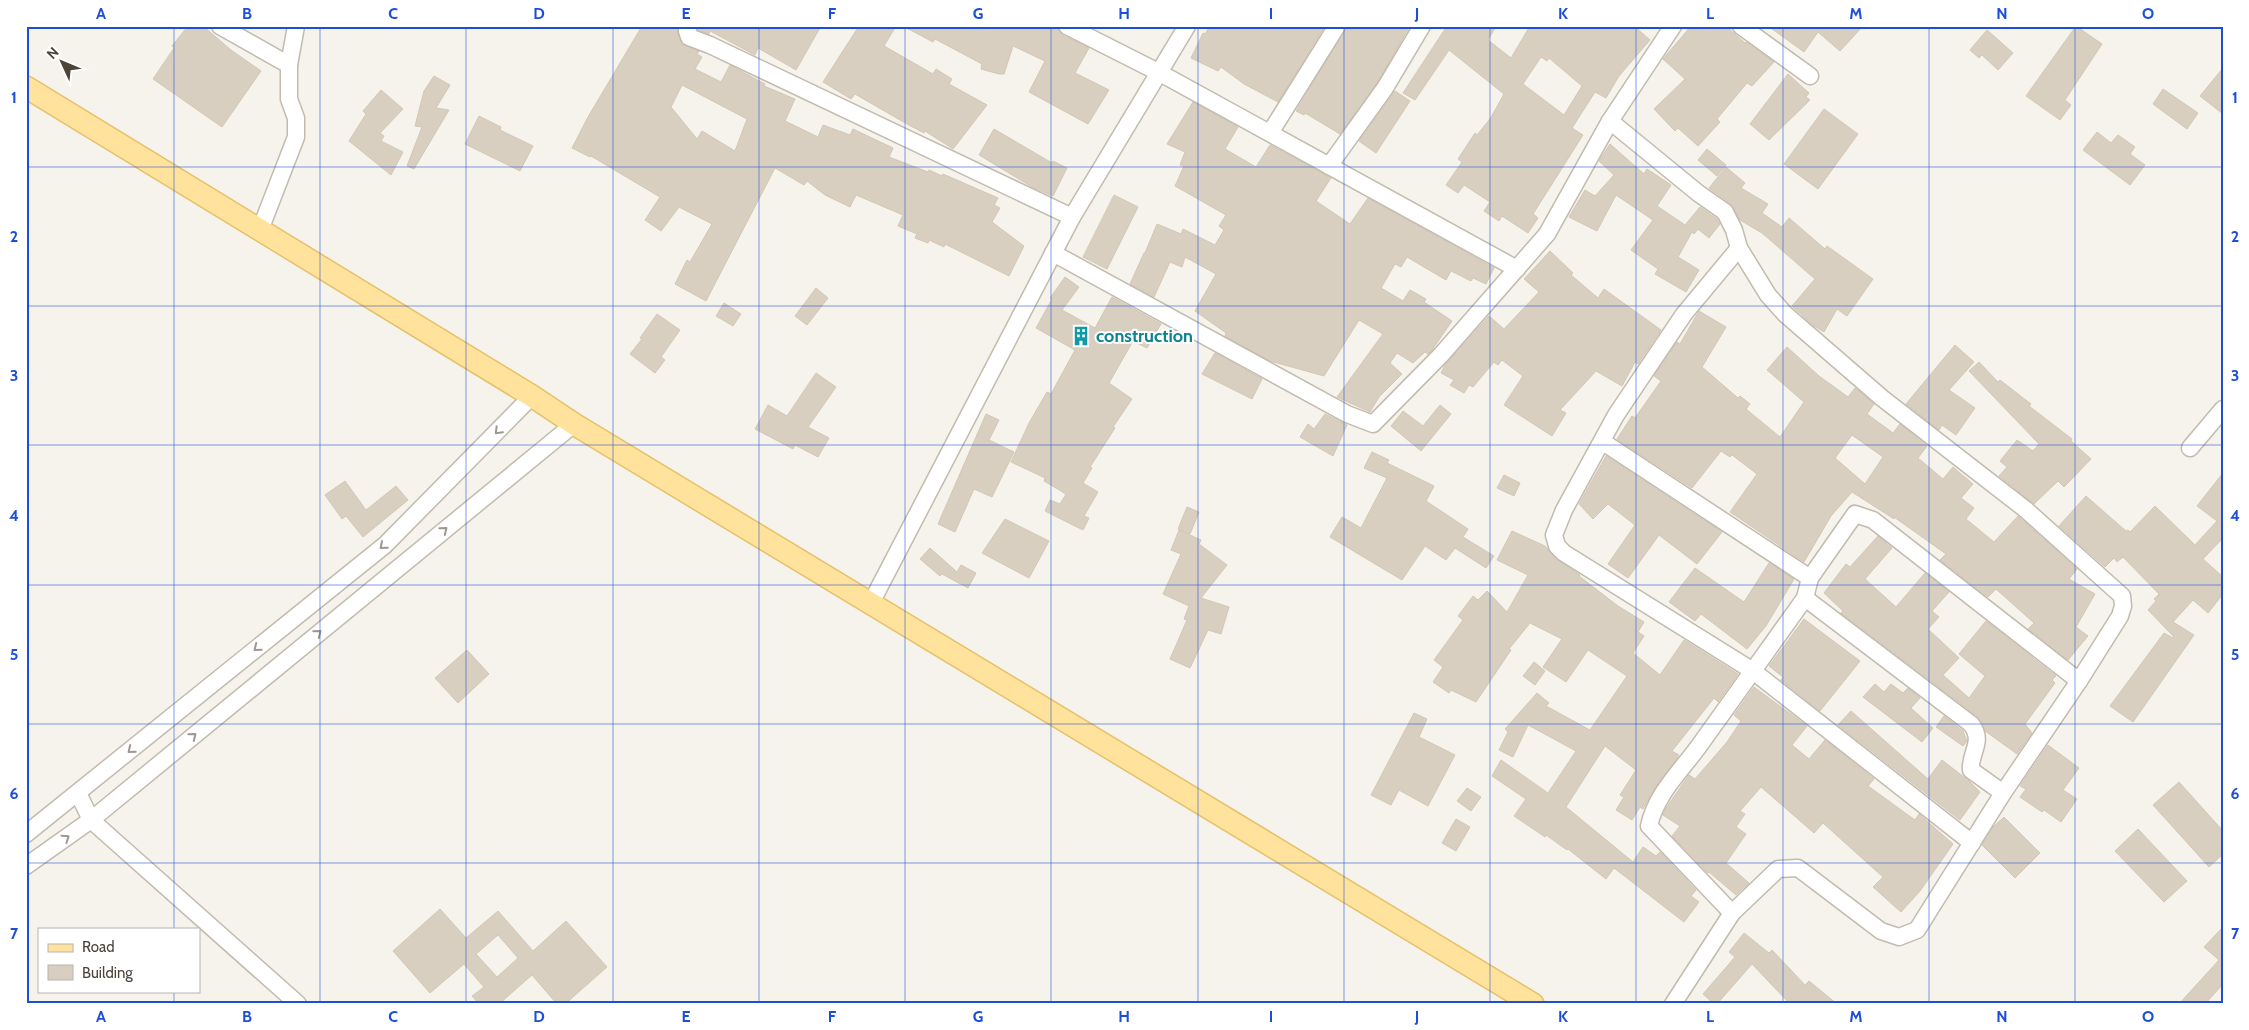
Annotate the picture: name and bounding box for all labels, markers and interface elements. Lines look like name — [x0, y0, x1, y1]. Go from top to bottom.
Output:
text: A — [96, 4, 106, 23]
text: B — [242, 4, 252, 23]
text: C — [388, 4, 398, 23]
text: D — [533, 4, 545, 23]
text: E — [681, 4, 691, 23]
text: F — [828, 4, 837, 23]
text: G — [973, 4, 983, 23]
text: H — [1118, 4, 1130, 23]
text: I — [1269, 4, 1273, 23]
text: J — [1414, 4, 1419, 23]
text: K — [1558, 4, 1568, 23]
text: L — [1706, 4, 1714, 23]
text: M — [1849, 4, 1863, 23]
text: N — [1996, 4, 2008, 23]
text: O — [2142, 4, 2154, 23]
north arrow — [38, 38, 88, 88]
text: N — [43, 43, 63, 63]
text: 1 — [11, 88, 17, 107]
text: 1 — [2232, 88, 2238, 107]
text: 2 — [10, 227, 18, 246]
text: 2 — [2231, 227, 2239, 246]
building icon: construction — [1070, 325, 1092, 347]
place label: construction — [1096, 325, 1193, 347]
text: 3 — [10, 366, 18, 385]
text: 3 — [2231, 366, 2239, 385]
one-way arrow — [495, 425, 504, 434]
text: 4 — [9, 506, 19, 525]
text: 4 — [2230, 506, 2240, 525]
one-way arrow — [438, 527, 447, 535]
one-way arrow — [380, 540, 389, 549]
one-way arrow — [313, 629, 322, 638]
one-way arrow — [254, 643, 263, 651]
text: 5 — [10, 645, 18, 664]
text: 5 — [2231, 645, 2239, 664]
one-way arrow — [187, 733, 196, 742]
one-way arrow — [127, 745, 136, 754]
text: 6 — [10, 784, 19, 803]
text: 6 — [2231, 784, 2240, 803]
one-way arrow — [60, 835, 69, 843]
text: 7 — [10, 924, 19, 943]
text: 7 — [2231, 924, 2240, 943]
legend — [38, 928, 200, 992]
text: Road — [82, 938, 115, 956]
text: Building — [82, 964, 133, 982]
text: A — [96, 1007, 106, 1026]
text: B — [242, 1007, 252, 1026]
text: C — [388, 1007, 398, 1026]
text: D — [533, 1007, 545, 1026]
text: E — [681, 1007, 691, 1026]
text: F — [828, 1007, 837, 1026]
text: G — [973, 1007, 983, 1026]
text: H — [1118, 1007, 1130, 1026]
text: I — [1269, 1007, 1273, 1026]
text: J — [1414, 1007, 1419, 1026]
text: K — [1558, 1007, 1568, 1026]
text: L — [1706, 1007, 1714, 1026]
text: M — [1849, 1007, 1863, 1026]
text: N — [1996, 1007, 2008, 1026]
text: O — [2142, 1007, 2154, 1026]

